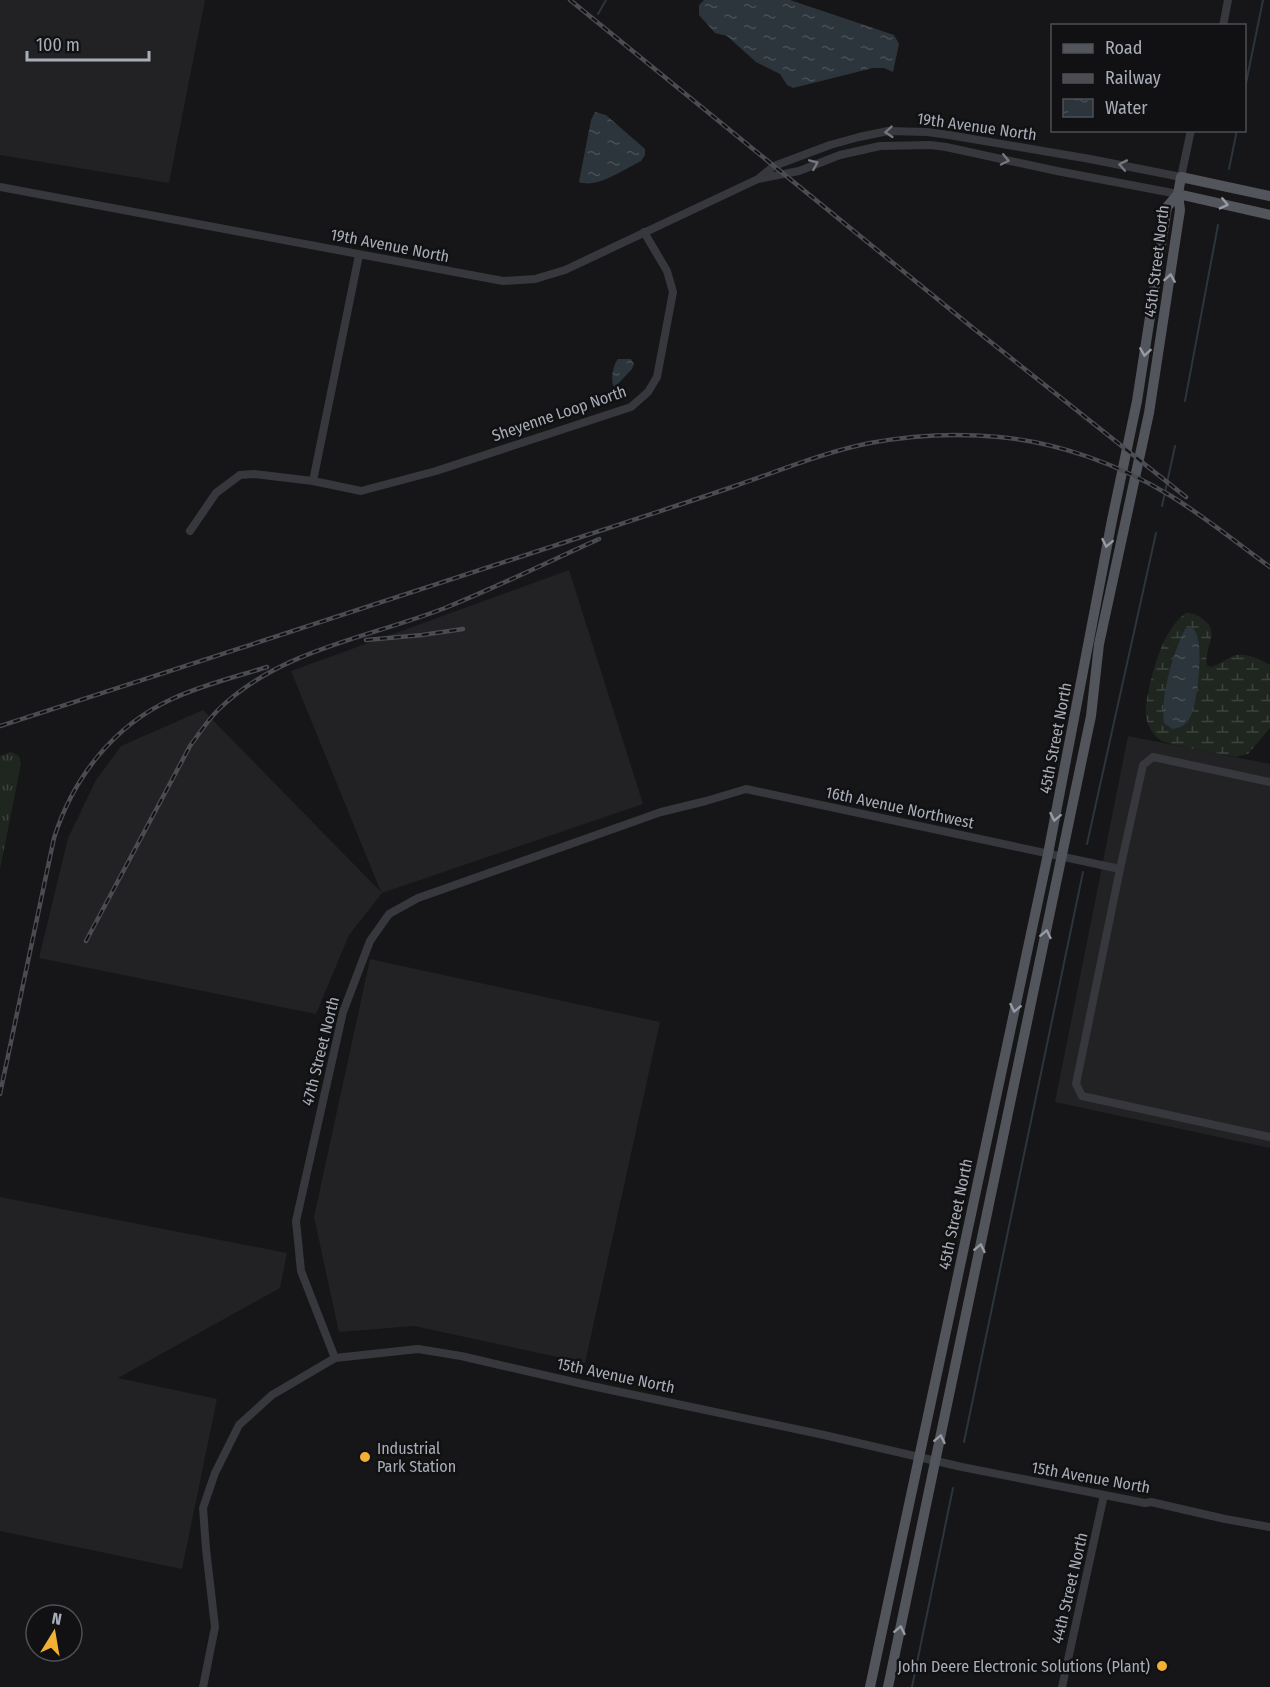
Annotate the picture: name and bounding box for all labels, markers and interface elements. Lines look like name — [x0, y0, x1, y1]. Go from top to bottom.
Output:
scale bar — [27, 24, 148, 62]
legend — [1051, 24, 1246, 132]
text: 100 m — [36, 34, 80, 56]
text: Road — [1105, 37, 1142, 59]
text: Railway — [1105, 67, 1161, 89]
text: Water — [1105, 97, 1148, 119]
street label: 19th Avenue North — [916, 109, 1038, 144]
one-way arrow — [885, 125, 894, 138]
one-way arrow — [1000, 153, 1010, 166]
one-way arrow — [1119, 159, 1129, 172]
one-way arrow — [808, 160, 819, 172]
one-way arrow — [1219, 197, 1229, 210]
street label: 45th Street North — [1140, 204, 1173, 318]
street label: 19th Avenue North — [329, 225, 451, 266]
one-way arrow — [1163, 273, 1176, 283]
one-way arrow — [1139, 347, 1151, 356]
street label: Sheyenne Loop North — [489, 382, 629, 445]
one-way arrow — [1101, 538, 1114, 548]
street label: 45th Street North — [1035, 681, 1076, 795]
street label: 16th Avenue Northwest — [824, 782, 977, 833]
one-way arrow — [1050, 812, 1062, 822]
one-way arrow — [1039, 929, 1052, 939]
street label: 47th Street North — [298, 995, 343, 1108]
one-way arrow — [1009, 1003, 1022, 1013]
street label: 45th Street North — [934, 1157, 977, 1271]
one-way arrow — [973, 1243, 986, 1253]
street label: 15th Avenue North — [555, 1354, 677, 1397]
one-way arrow — [933, 1434, 946, 1444]
place label: Industrial Park Station — [377, 1439, 456, 1476]
marker: Industrial Park Station — [358, 1450, 372, 1464]
street label: 15th Avenue North — [1030, 1458, 1152, 1497]
street label: 44th Street North — [1047, 1531, 1091, 1645]
north arrow — [24, 1603, 84, 1663]
text: N — [50, 1609, 63, 1629]
one-way arrow — [893, 1625, 906, 1635]
place label: John Deere Electronic Solutions (Plant) — [898, 1657, 1150, 1676]
marker: John Deere Electronic Solutions (Plant) — [1155, 1659, 1169, 1673]

